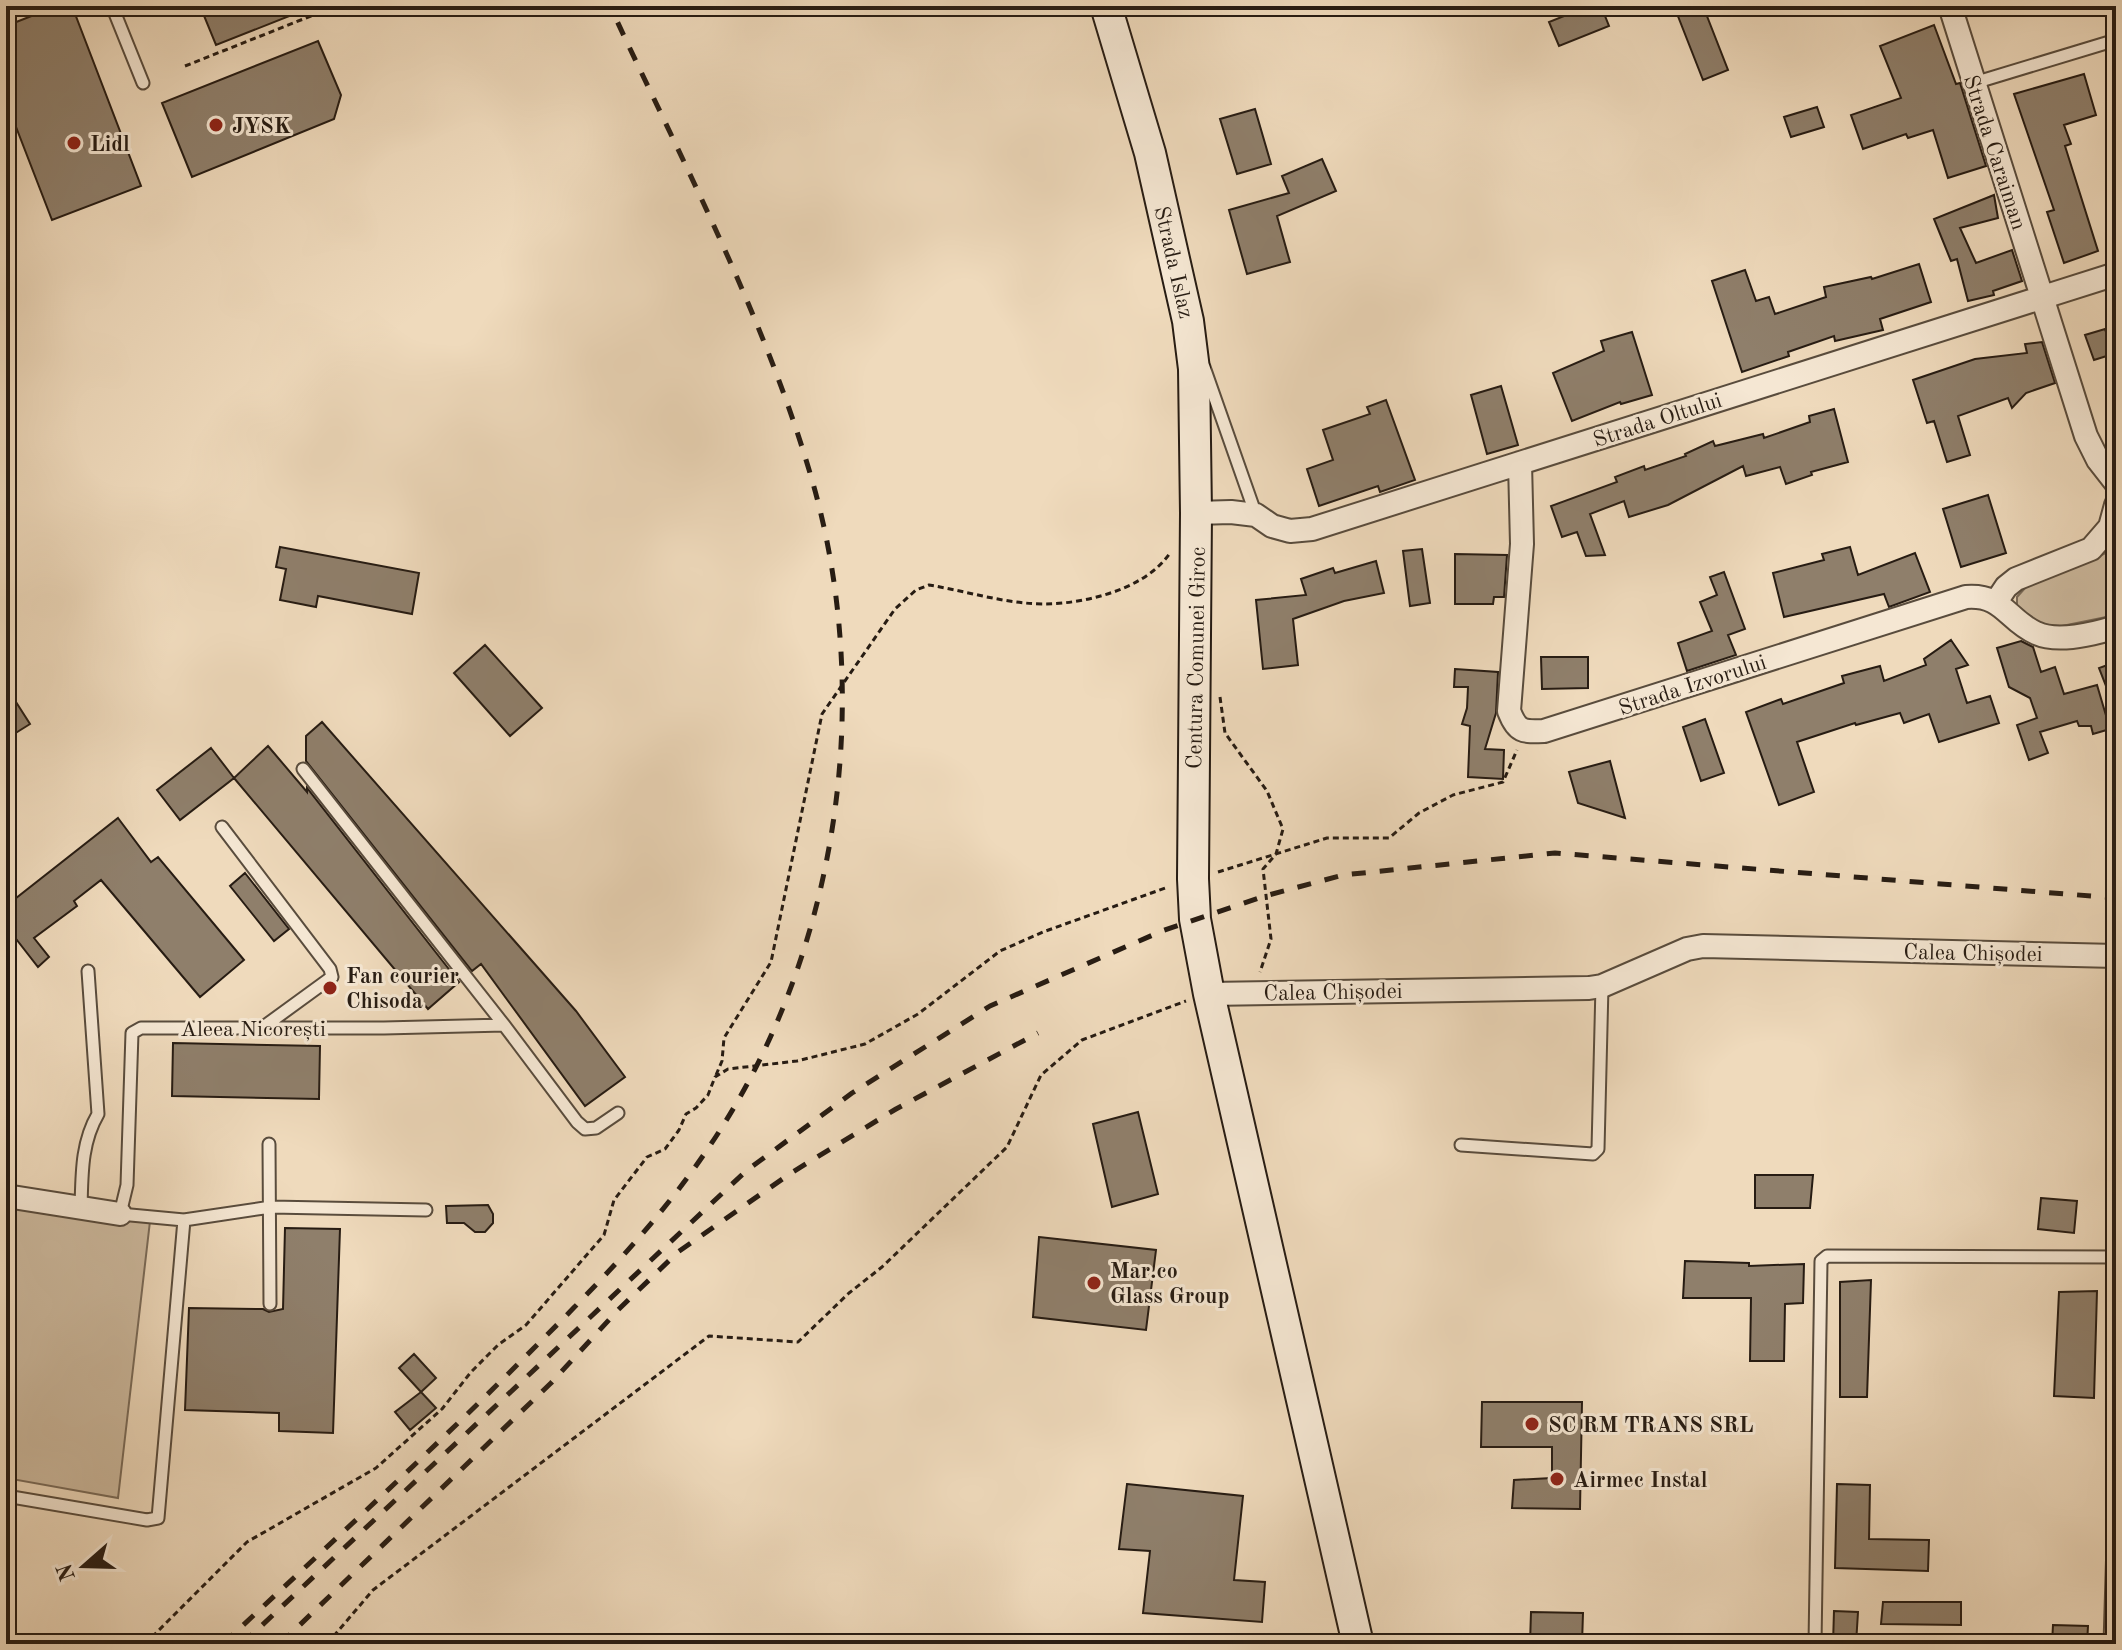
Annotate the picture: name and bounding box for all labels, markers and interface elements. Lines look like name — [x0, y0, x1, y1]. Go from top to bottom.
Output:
street label: Strada Caraiman — [1959, 72, 2030, 233]
marker: JYSK — [207, 116, 225, 134]
place label: JYSK — [232, 116, 291, 138]
marker: Lidl — [65, 134, 83, 152]
place label: Lidl — [90, 134, 130, 156]
street label: Strada Islaz — [1149, 204, 1197, 321]
street label: Strada Oltului — [1590, 390, 1725, 452]
street label: Centura Comunei Giroc — [1184, 547, 1210, 769]
street label: Strada Izvorului — [1616, 652, 1769, 720]
street label: Calea Chișodei — [1903, 942, 2043, 967]
place label: Fan courier Chisoda — [346, 966, 459, 1013]
marker: Fan courier Chisoda — [321, 979, 339, 997]
street label: Calea Chișodei — [1263, 981, 1403, 1006]
street label: Aleea Nicorești — [180, 1019, 326, 1042]
place label: Mar.co Glass Group — [1110, 1261, 1229, 1308]
marker: Mar.co Glass Group — [1085, 1274, 1103, 1292]
marker: SC RM TRANS SRL — [1523, 1415, 1541, 1433]
place label: SC RM TRANS SRL — [1548, 1415, 1754, 1437]
marker: Airmec Instal — [1548, 1470, 1566, 1488]
place label: Airmec Instal — [1573, 1470, 1708, 1492]
north arrow — [44, 1526, 124, 1606]
text: N — [54, 1560, 80, 1584]

